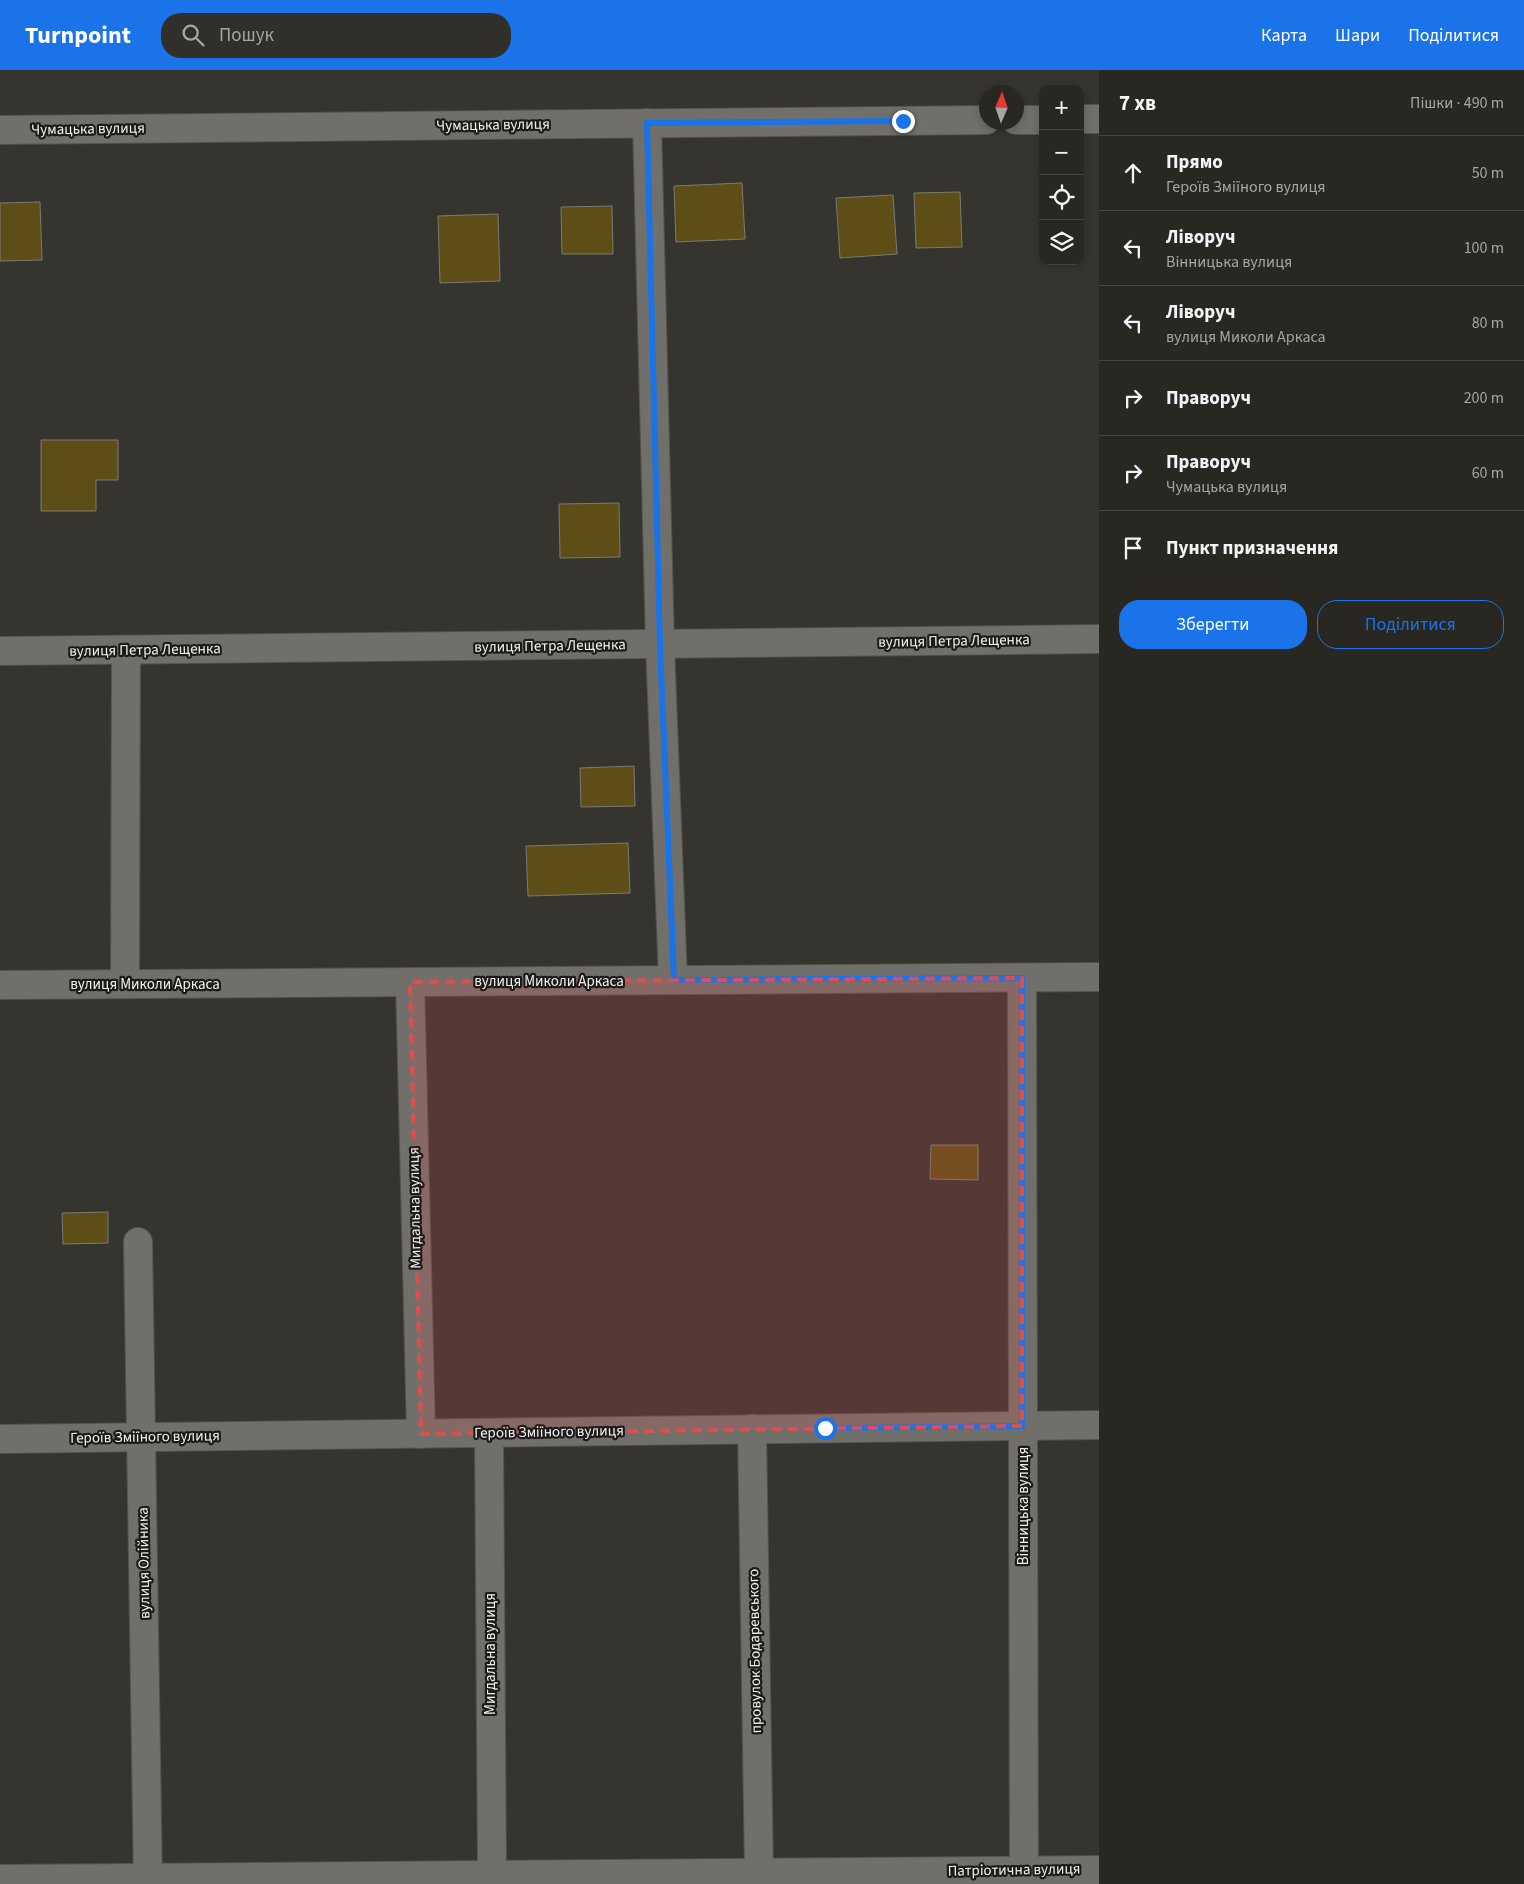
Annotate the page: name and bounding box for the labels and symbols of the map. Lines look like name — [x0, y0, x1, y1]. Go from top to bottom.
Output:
north arrow — [979, 85, 1024, 130]
route end — [892, 110, 915, 133]
street label: Чумацька вулиця — [436, 114, 550, 136]
street label: Чумацька вулиця — [31, 118, 145, 140]
street label: вулиця Петра Лещенка — [878, 629, 1030, 653]
street label: вулиця Петра Лещенка — [474, 634, 626, 658]
street label: вулиця Петра Лещенка — [69, 638, 221, 662]
street label: вулиця Миколи Аркаса — [474, 971, 624, 992]
street label: вулиця Миколи Аркаса — [70, 974, 220, 995]
street label: Мигдальна вулиця — [403, 1147, 427, 1269]
route start — [814, 1417, 837, 1440]
street label: Героїв Зміїного вулиця — [474, 1420, 624, 1444]
street label: Героїв Зміїного вулиця — [70, 1425, 220, 1449]
street label: Вінницька вулиця — [1013, 1447, 1034, 1565]
street label: вулиця Олійника — [133, 1507, 155, 1619]
street label: провулок Бодаревського — [743, 1568, 767, 1734]
street label: Мигдальна вулиця — [480, 1593, 501, 1715]
street label: Патріотична вулиця — [947, 1858, 1081, 1882]

